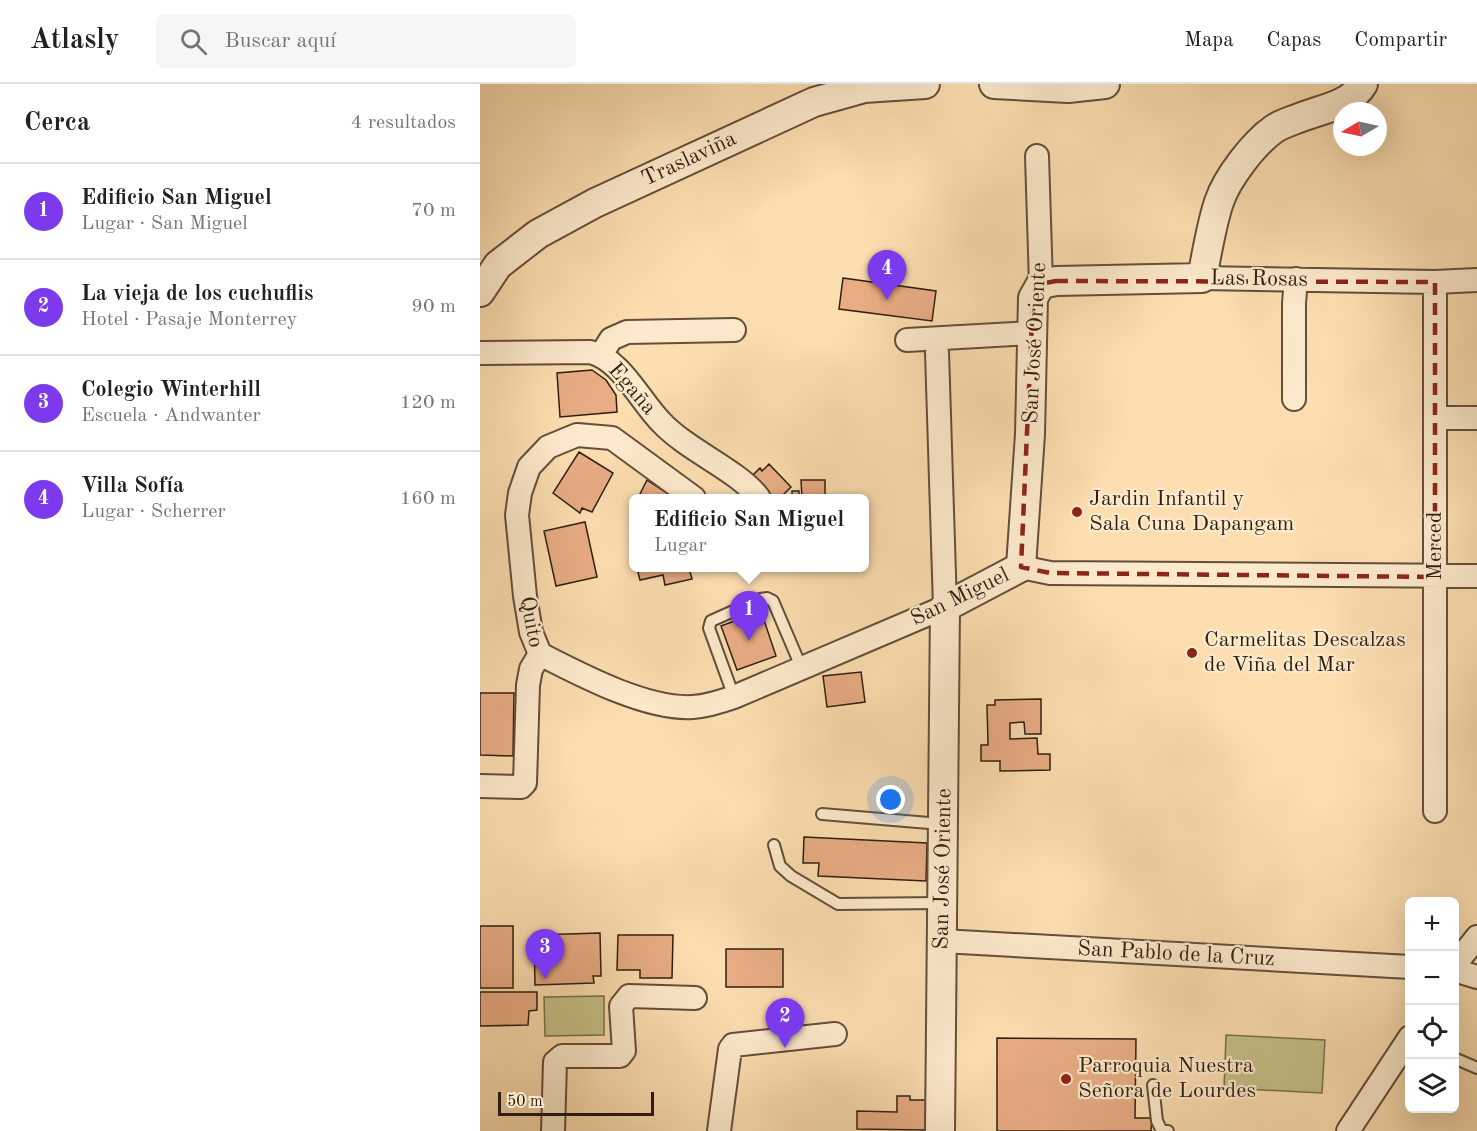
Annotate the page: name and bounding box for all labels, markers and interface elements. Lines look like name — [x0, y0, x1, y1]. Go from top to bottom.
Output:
search box — [156, 14, 576, 68]
icon: search — [177, 25, 210, 58]
text: Atlasly — [30, 27, 120, 55]
text: Buscar aquí — [225, 30, 336, 52]
text: Mapa — [1184, 30, 1234, 51]
text: Capas — [1267, 30, 1321, 51]
text: Compartir — [1354, 30, 1447, 51]
north arrow — [1333, 102, 1387, 156]
text: Cerca — [24, 110, 90, 136]
text: 4 resultados — [351, 113, 456, 133]
street label: Traslaviña — [638, 128, 740, 190]
text: Edificio San Miguel — [81, 187, 272, 209]
text: 1 — [38, 201, 49, 221]
text: 70 m — [411, 201, 456, 221]
text: Lugar · San Miguel — [81, 214, 248, 234]
pin: 4 — [868, 250, 906, 300]
street label: San José Oriente — [1020, 262, 1050, 424]
street label: Las Rosas — [1210, 267, 1308, 291]
text: La vieja de los cuchuflis — [81, 283, 313, 305]
text: 2 — [38, 297, 49, 317]
text: 90 m — [411, 297, 456, 317]
text: Hotel · Pasaje Monterrey — [81, 310, 297, 330]
street label: Egaña — [604, 359, 660, 419]
text: Colegio Winterhill — [81, 379, 261, 401]
text: 3 — [38, 393, 49, 413]
text: 120 m — [400, 393, 456, 413]
text: Escuela · Andwanter — [81, 406, 261, 426]
text: Villa Sofía — [81, 475, 184, 497]
place label: Jardin Infantil y Sala Cuna Dapangam — [1089, 488, 1294, 535]
text: 4 — [38, 489, 49, 509]
text: 160 m — [400, 489, 456, 509]
popup — [629, 494, 869, 572]
text: Lugar · Scherrer — [81, 502, 226, 522]
marker: Jardin Infantil y Sala Cuna Dapangam — [1070, 505, 1084, 519]
text: Edificio San Miguel — [654, 509, 844, 531]
street label: Merced — [1424, 512, 1446, 580]
text: Lugar — [654, 536, 707, 556]
street label: San Miguel — [907, 564, 1013, 630]
pin: 1 — [730, 592, 768, 641]
street label: Quito — [515, 595, 547, 649]
place label: Carmelitas Descalzas de Viña del Mar — [1204, 629, 1406, 676]
marker: Carmelitas Descalzas de Viña del Mar — [1185, 646, 1199, 660]
your location — [876, 785, 905, 814]
street label: San José Oriente — [931, 788, 955, 950]
map controls — [1405, 897, 1459, 1113]
button: + — [1405, 897, 1459, 951]
pin: 3 — [526, 930, 564, 979]
street label: San Pablo de la Cruz — [1077, 938, 1275, 970]
button: − — [1405, 951, 1459, 1005]
pin: 2 — [766, 998, 804, 1048]
button: locate — [1405, 1005, 1459, 1059]
place label: Parroquia Nuestra Señora de Lourdes — [1078, 1055, 1256, 1102]
button: layers — [1405, 1059, 1459, 1113]
marker: Parroquia Nuestra Señora de Lourdes — [1059, 1072, 1073, 1086]
scale bar — [498, 1089, 654, 1116]
text: 50 m — [507, 1094, 543, 1110]

